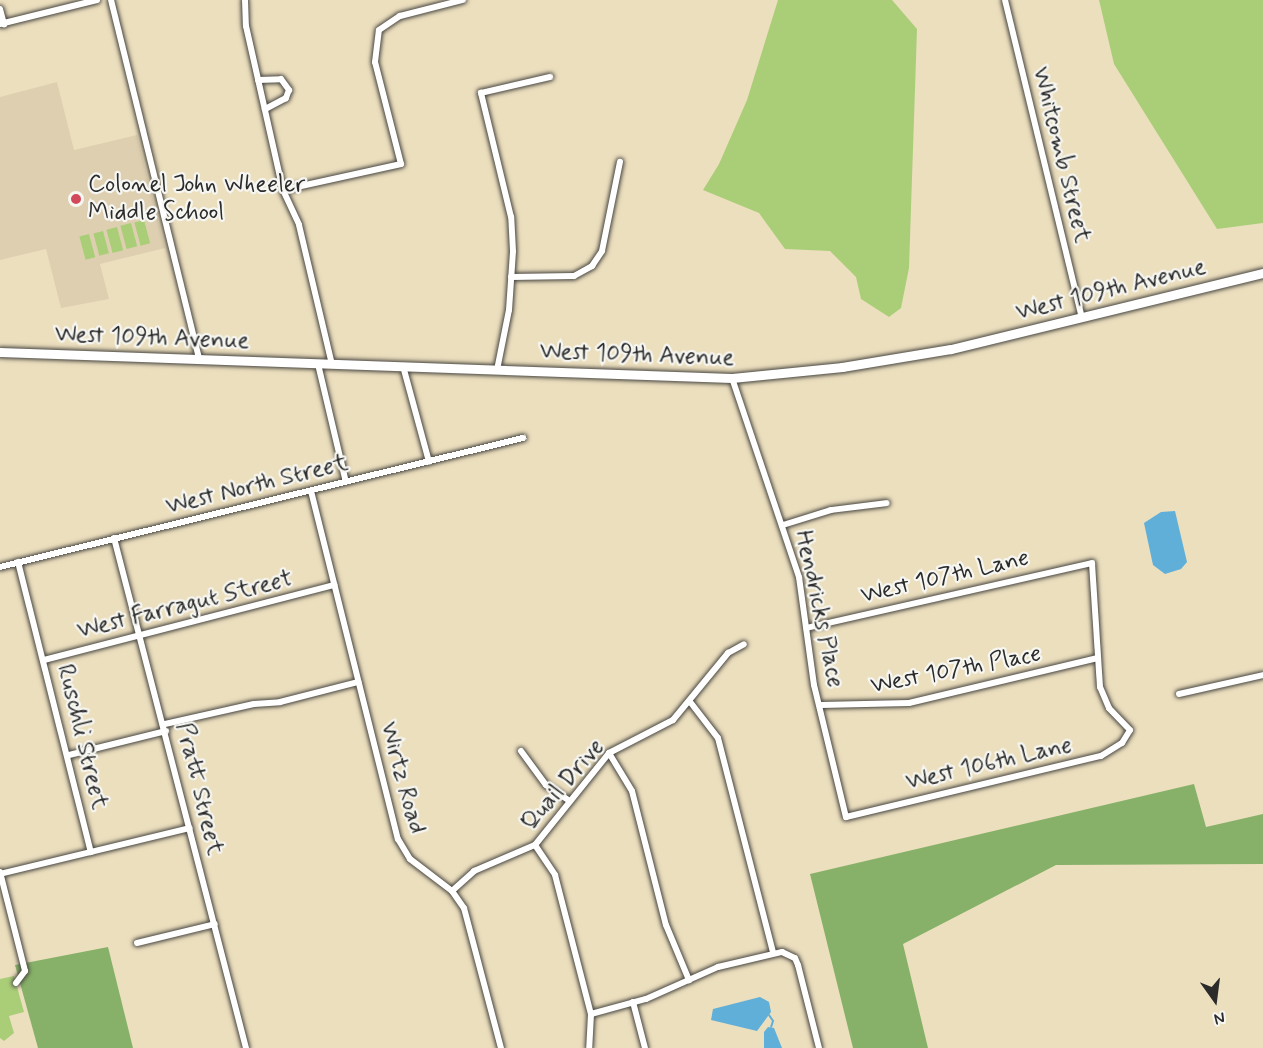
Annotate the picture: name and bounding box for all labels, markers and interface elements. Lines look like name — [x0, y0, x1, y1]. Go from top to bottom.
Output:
street label: Whitcomb Street — [1025, 64, 1097, 246]
place label: Colonel John Wheeler Middle School — [88, 171, 318, 227]
marker: Colonel John Wheeler Middle School — [69, 192, 83, 206]
street label: West 109th Avenue — [1013, 252, 1209, 328]
street label: West 109th Avenue — [54, 320, 250, 356]
street label: West 109th Avenue — [539, 337, 735, 373]
street label: West North Street — [163, 448, 351, 522]
street label: Hendricks Place — [788, 527, 850, 691]
street label: West 107th Lane — [858, 544, 1032, 610]
street label: West Farragut Street — [75, 564, 295, 646]
street label: West 107th Place — [868, 639, 1044, 701]
street label: Ruschli Street — [50, 661, 114, 813]
street label: Wirtz Road — [373, 719, 431, 837]
street label: Pratt Street — [169, 720, 229, 858]
street label: West 106th Lane — [903, 731, 1075, 797]
street label: Quail Drive — [516, 734, 610, 836]
north arrow — [1185, 970, 1245, 1030]
text: N — [1212, 1006, 1227, 1029]

